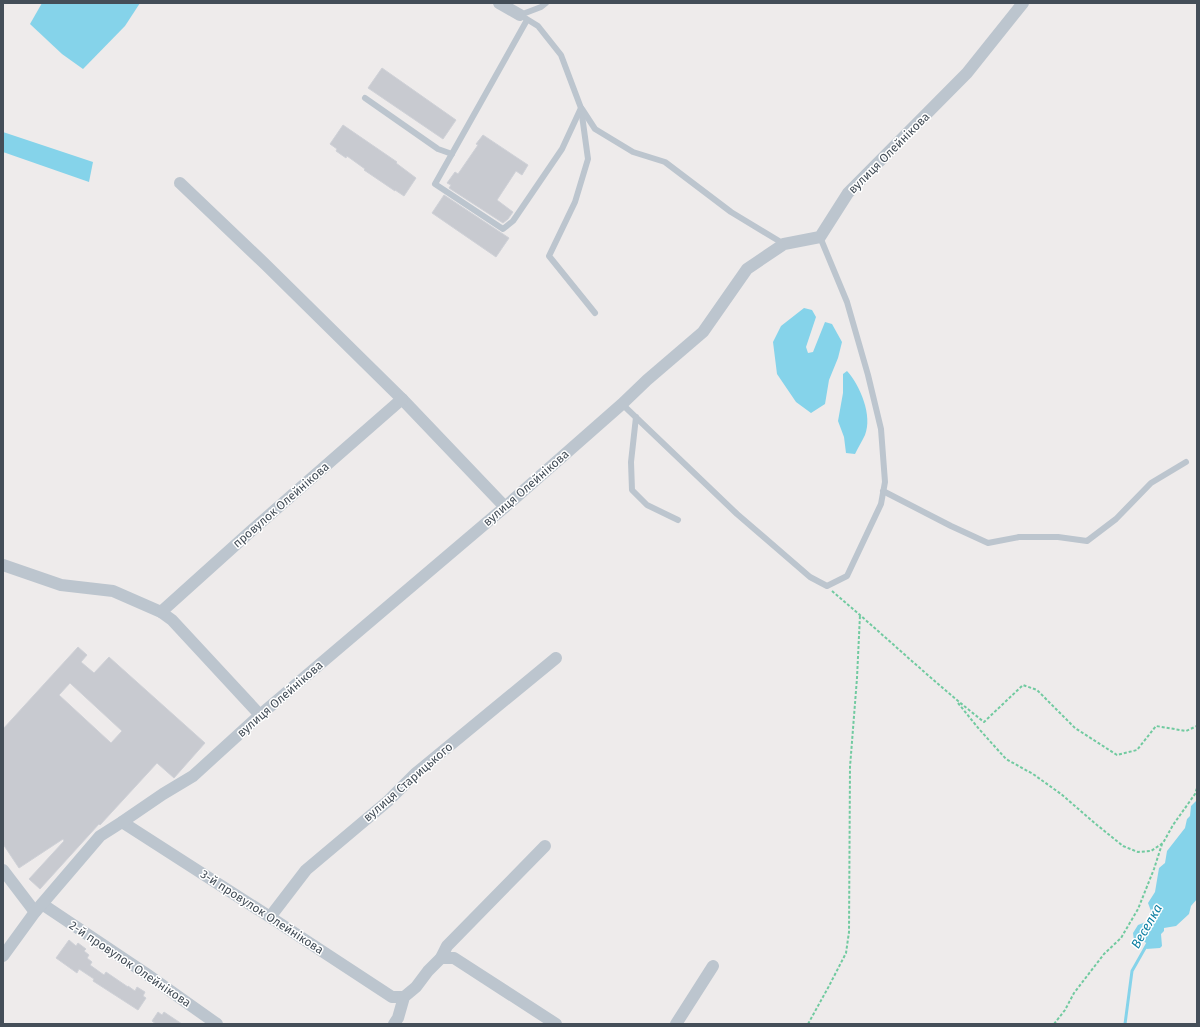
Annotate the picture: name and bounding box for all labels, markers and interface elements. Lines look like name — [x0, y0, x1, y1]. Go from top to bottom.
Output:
street label: вулиця Олейнікова — [846, 110, 932, 196]
street label: вулиця Олейнікова — [480, 447, 572, 529]
street label: провулок Олейнікова — [230, 460, 332, 550]
street label: вулиця Олейнікова — [234, 658, 326, 740]
street label: вулиця Старицького — [361, 740, 455, 824]
street label: 3-й провулок Олейнікова — [198, 867, 326, 957]
water label: Веселка — [1128, 901, 1165, 951]
street label: 2-й провулок Олейнікова — [67, 918, 193, 1010]

